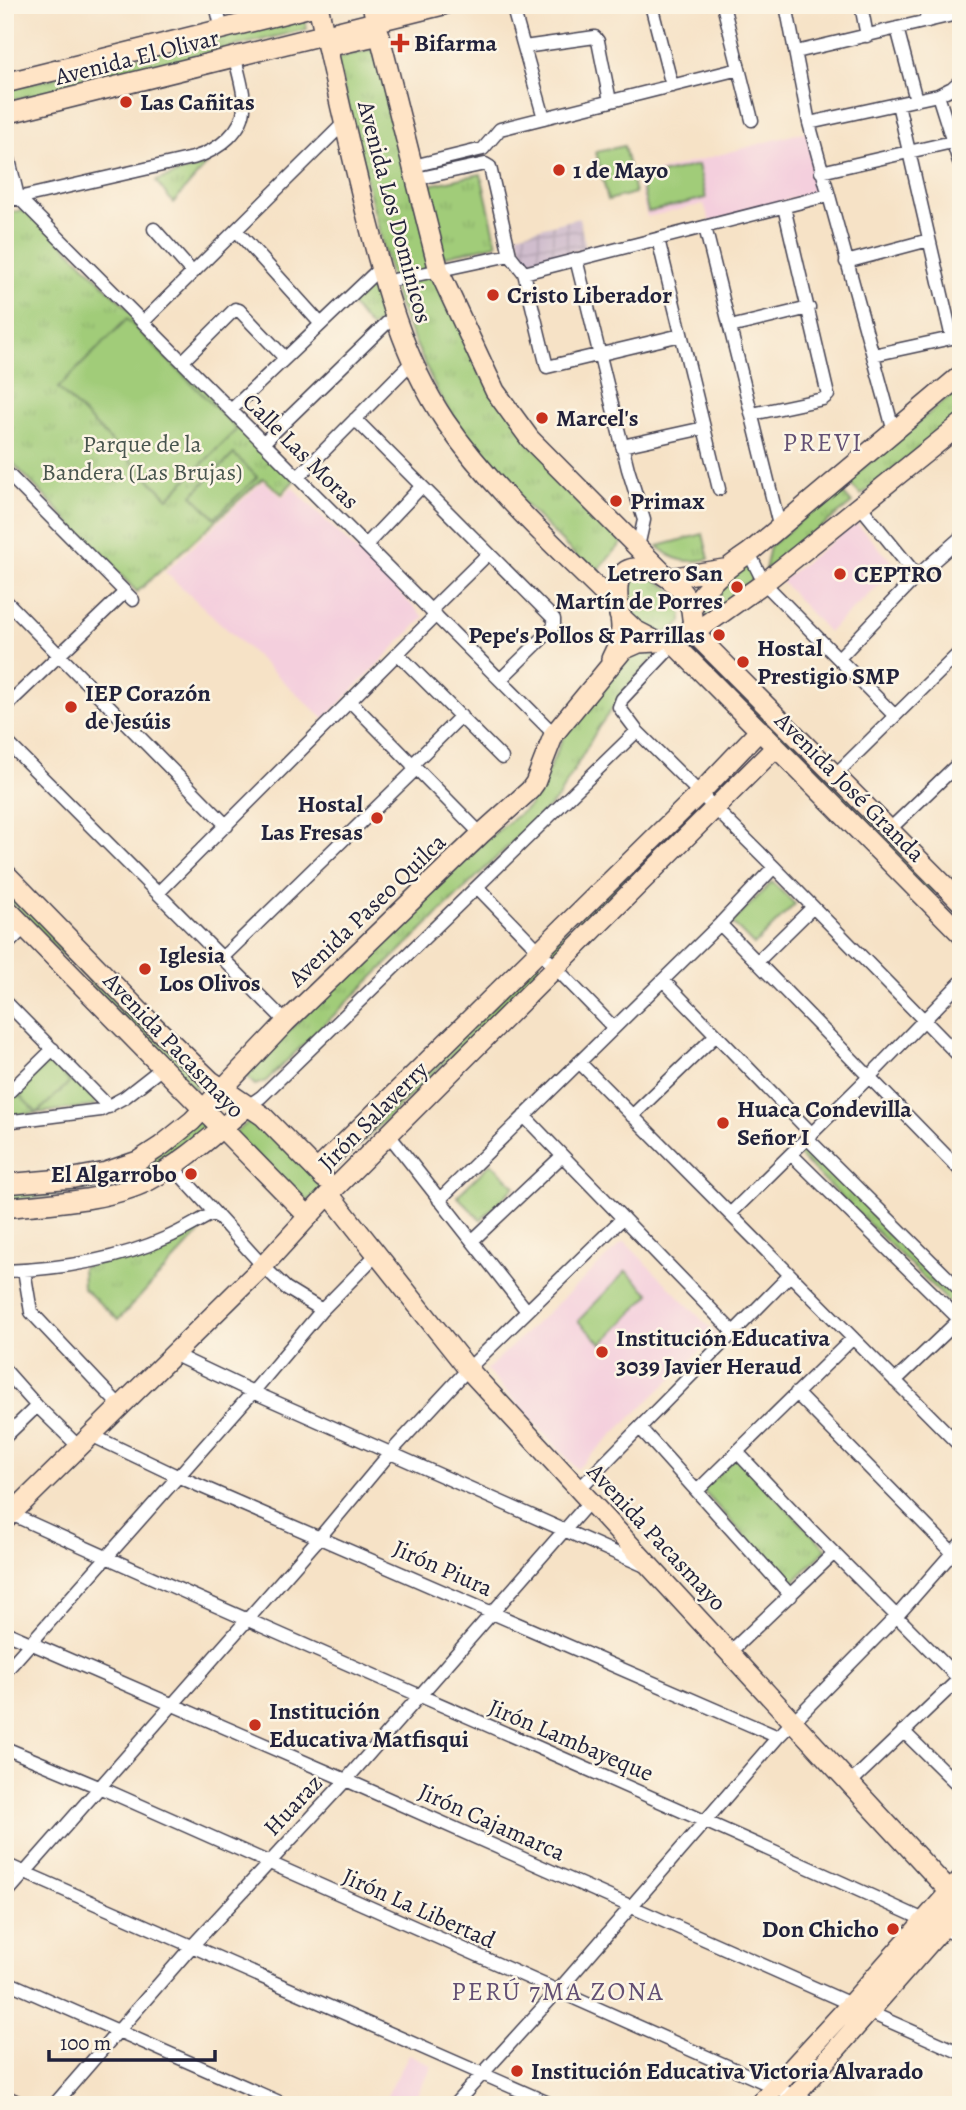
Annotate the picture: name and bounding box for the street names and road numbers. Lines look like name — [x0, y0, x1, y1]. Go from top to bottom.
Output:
street label: Avenida El Olivar — [51, 21, 222, 93]
street label: Avenida Los Dominicos — [350, 96, 440, 327]
street label: Calle Las Moras — [236, 386, 366, 516]
street label: Avenida José Granda — [767, 704, 933, 870]
street label: Avenida Paseo Quilca — [280, 826, 453, 994]
street label: Avenida Pacasmayo — [95, 964, 252, 1125]
street label: Jirón Salaverry — [311, 1054, 435, 1178]
street label: Avenida Pacasmayo — [579, 1456, 734, 1618]
street label: Jirón Piura — [388, 1532, 499, 1604]
street label: Jirón Lambayeque — [484, 1691, 658, 1789]
street label: Huaraz — [256, 1767, 330, 1843]
street label: Jirón Cajamarca — [414, 1775, 571, 1869]
street label: Jirón La Libertad — [338, 1860, 501, 1956]

